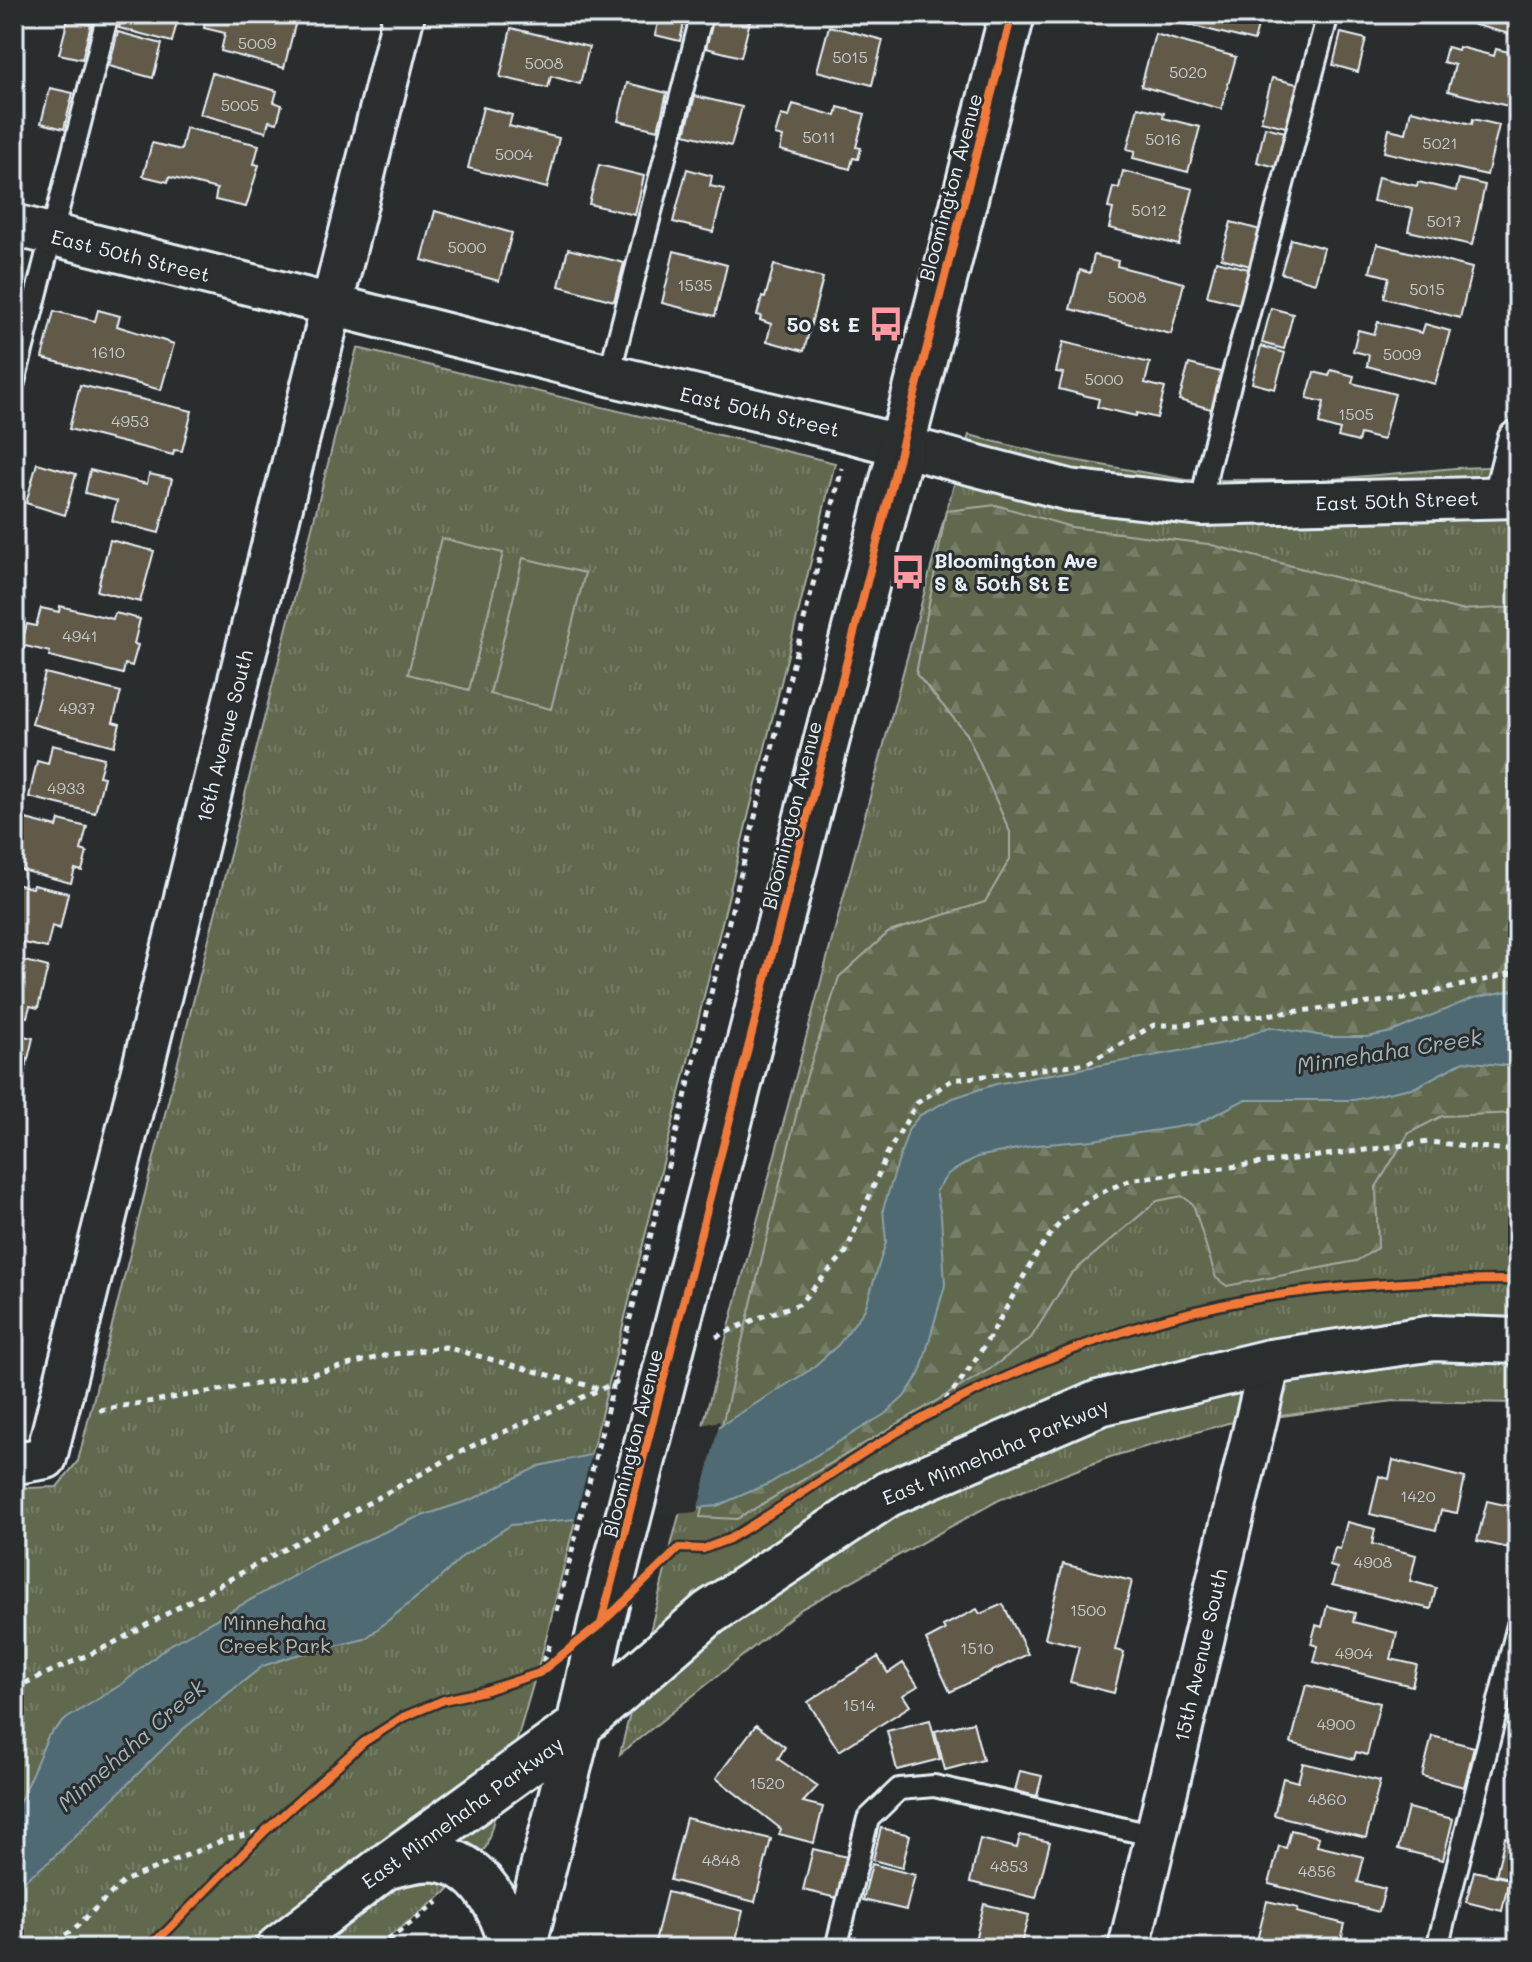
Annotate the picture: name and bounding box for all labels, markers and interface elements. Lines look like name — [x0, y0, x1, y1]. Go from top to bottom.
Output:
house number: 5009 — [238, 32, 276, 53]
house number: 5015 — [832, 46, 868, 67]
house number: 5008 — [525, 52, 564, 73]
house number: 5020 — [1169, 61, 1207, 82]
street label: Bloomington Avenue — [912, 90, 988, 284]
house number: 5005 — [221, 94, 259, 115]
house number: 5011 — [802, 126, 836, 147]
house number: 5016 — [1145, 128, 1181, 149]
house number: 5021 — [1422, 132, 1458, 153]
house number: 5004 — [495, 143, 534, 164]
house number: 5012 — [1131, 199, 1167, 220]
house number: 5017 — [1426, 210, 1462, 231]
street label: East 50th Street — [49, 223, 213, 287]
house number: 5000 — [448, 236, 487, 257]
house number: 1535 — [677, 274, 713, 295]
house number: 5015 — [1409, 278, 1445, 299]
house number: 5008 — [1108, 286, 1147, 307]
bus stop icon: 50 St E — [867, 305, 905, 343]
place label: 50 St E — [787, 311, 860, 337]
house number: 1610 — [91, 341, 125, 362]
house number: 5009 — [1383, 343, 1421, 364]
house number: 5000 — [1085, 368, 1124, 389]
street label: East 50th Street — [678, 380, 842, 442]
house number: 1505 — [1338, 403, 1374, 424]
house number: 4953 — [111, 410, 149, 431]
street label: East 50th Street — [1315, 484, 1479, 516]
place label: Bloomington Ave S & 50th St E — [934, 547, 1098, 596]
bus stop icon: Bloomington Ave S & 50th St E — [889, 553, 927, 591]
house number: 4941 — [62, 625, 98, 646]
street label: 16th Avenue South — [190, 647, 258, 825]
house number: 4937 — [58, 697, 96, 718]
street label: Bloomington Avenue — [755, 718, 827, 912]
house number: 4933 — [47, 777, 85, 798]
water label: Minnehaha Creek — [1294, 1022, 1485, 1080]
street label: Bloomington Avenue — [596, 1346, 668, 1540]
street label: East Minnehaha Parkway — [878, 1392, 1112, 1510]
house number: 1420 — [1400, 1485, 1436, 1506]
house number: 4908 — [1354, 1551, 1393, 1572]
street label: 15th Avenue South — [1167, 1566, 1233, 1744]
house number: 1500 — [1070, 1599, 1106, 1620]
park label: Minnehaha Creek Park — [219, 1609, 331, 1658]
house number: 1510 — [960, 1637, 994, 1658]
house number: 4904 — [1335, 1642, 1374, 1663]
water label: Minnehaha Creek — [51, 1672, 212, 1817]
house number: 1514 — [842, 1694, 876, 1715]
house number: 4900 — [1317, 1713, 1355, 1734]
street label: East Minnehaha Parkway — [356, 1730, 568, 1894]
house number: 1520 — [749, 1772, 785, 1793]
house number: 4860 — [1308, 1788, 1346, 1809]
house number: 4848 — [702, 1849, 740, 1870]
house number: 4853 — [990, 1855, 1028, 1876]
house number: 4856 — [1298, 1860, 1336, 1881]

